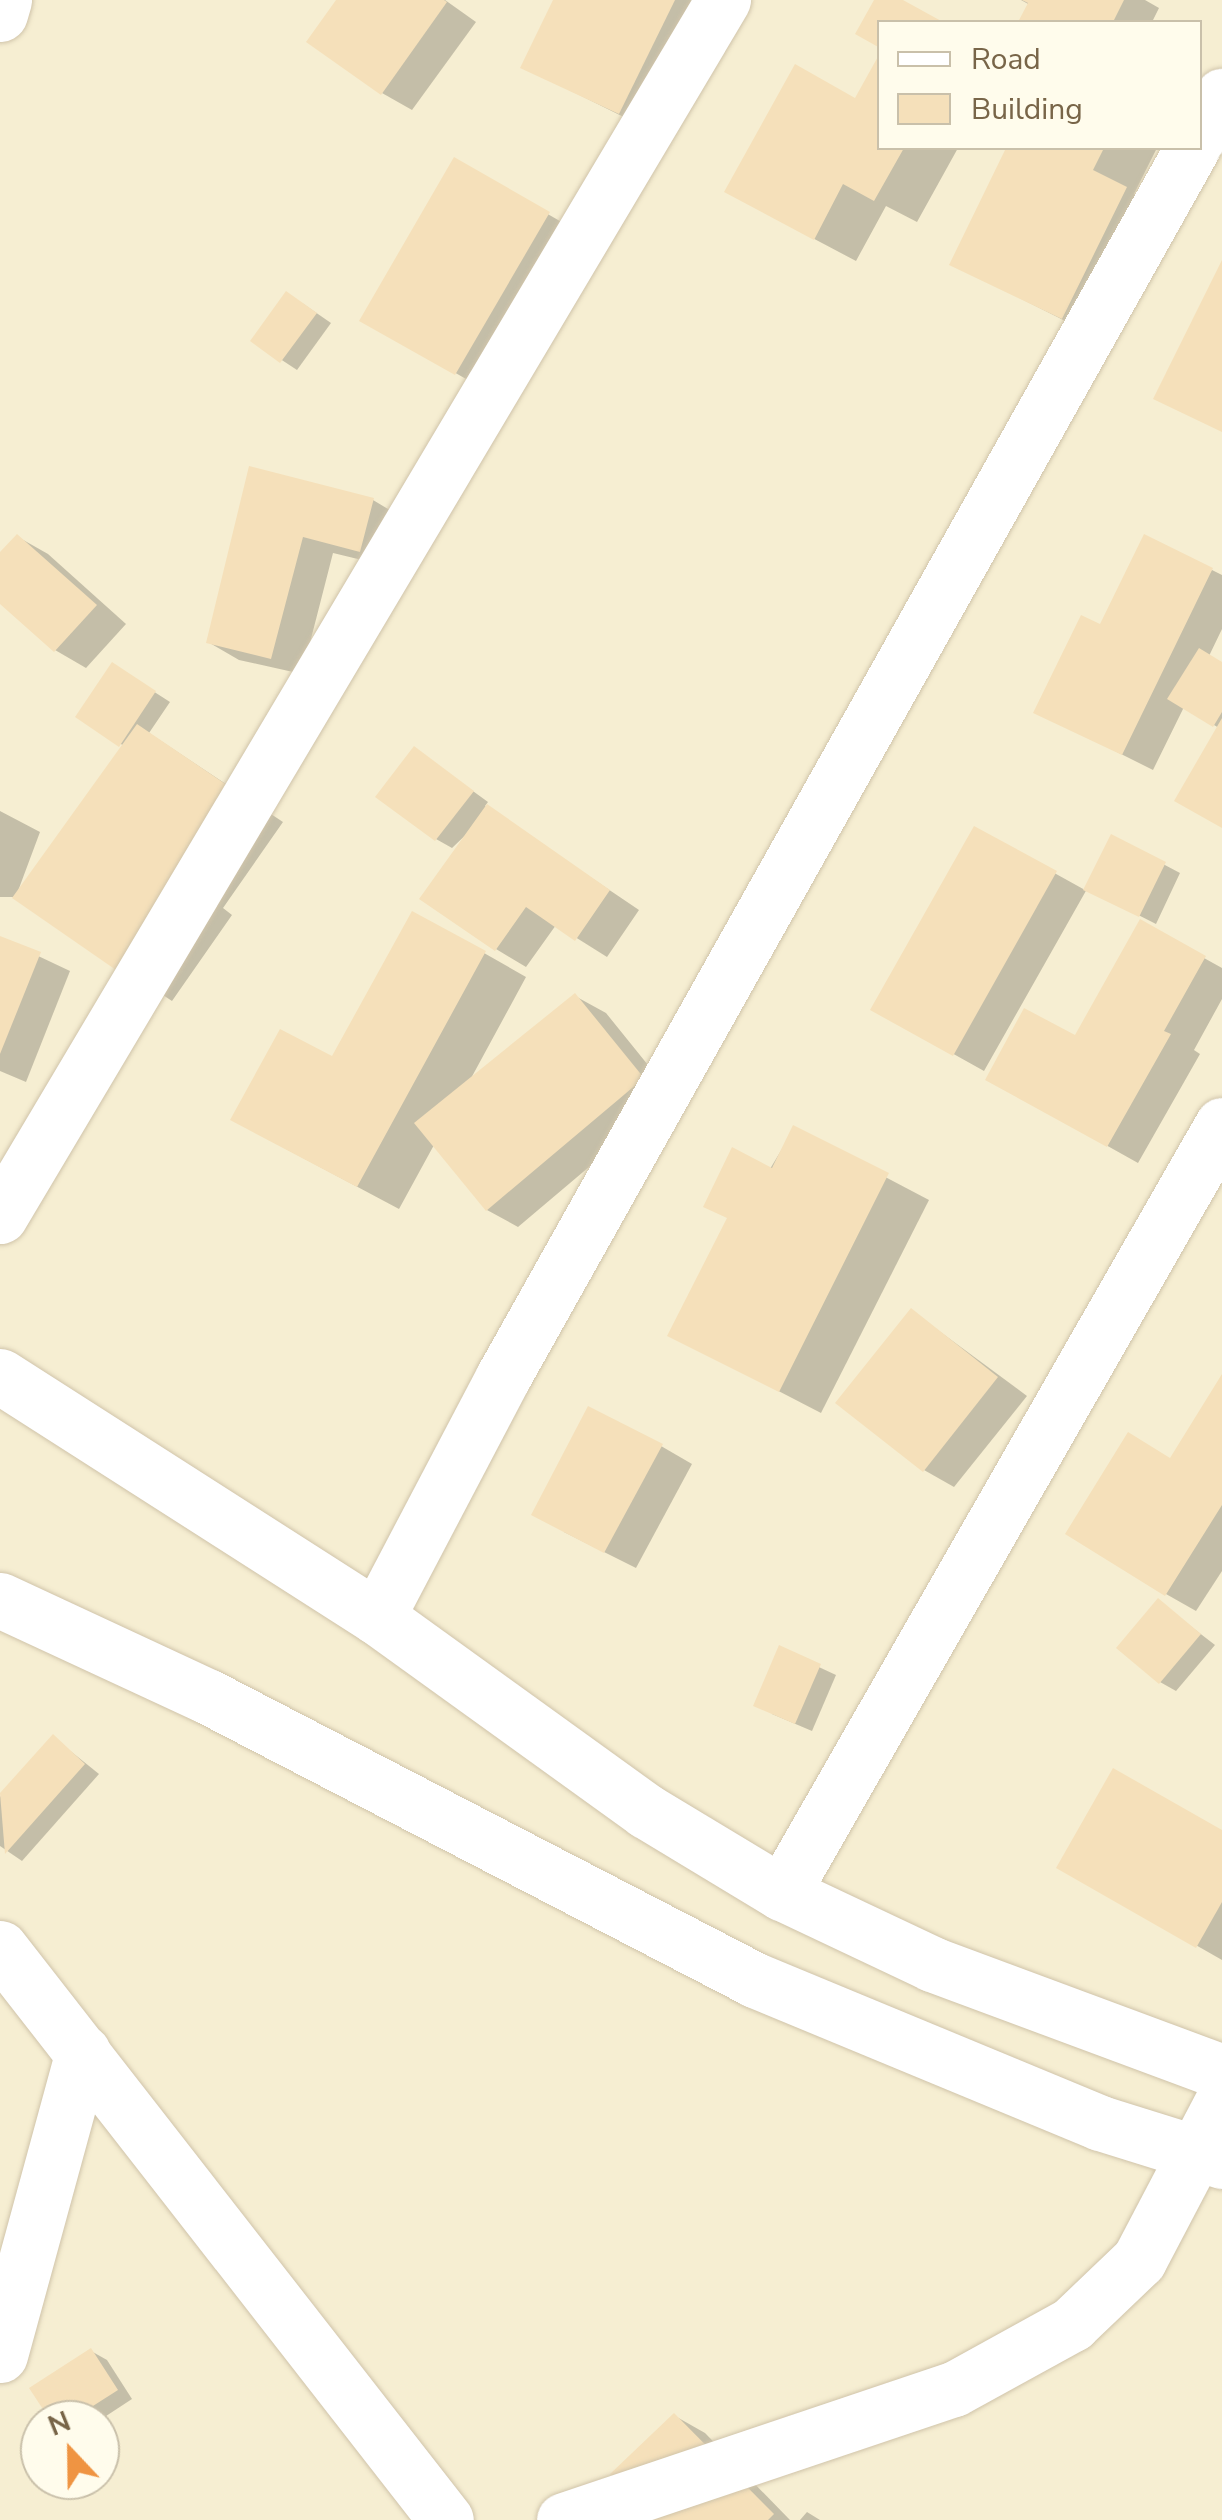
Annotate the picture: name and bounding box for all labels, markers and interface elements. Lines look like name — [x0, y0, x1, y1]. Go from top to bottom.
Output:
legend — [877, 20, 1202, 150]
text: Road — [971, 39, 1041, 80]
text: Building — [971, 89, 1083, 130]
north arrow — [20, 2400, 120, 2500]
text: N — [43, 2403, 76, 2446]

